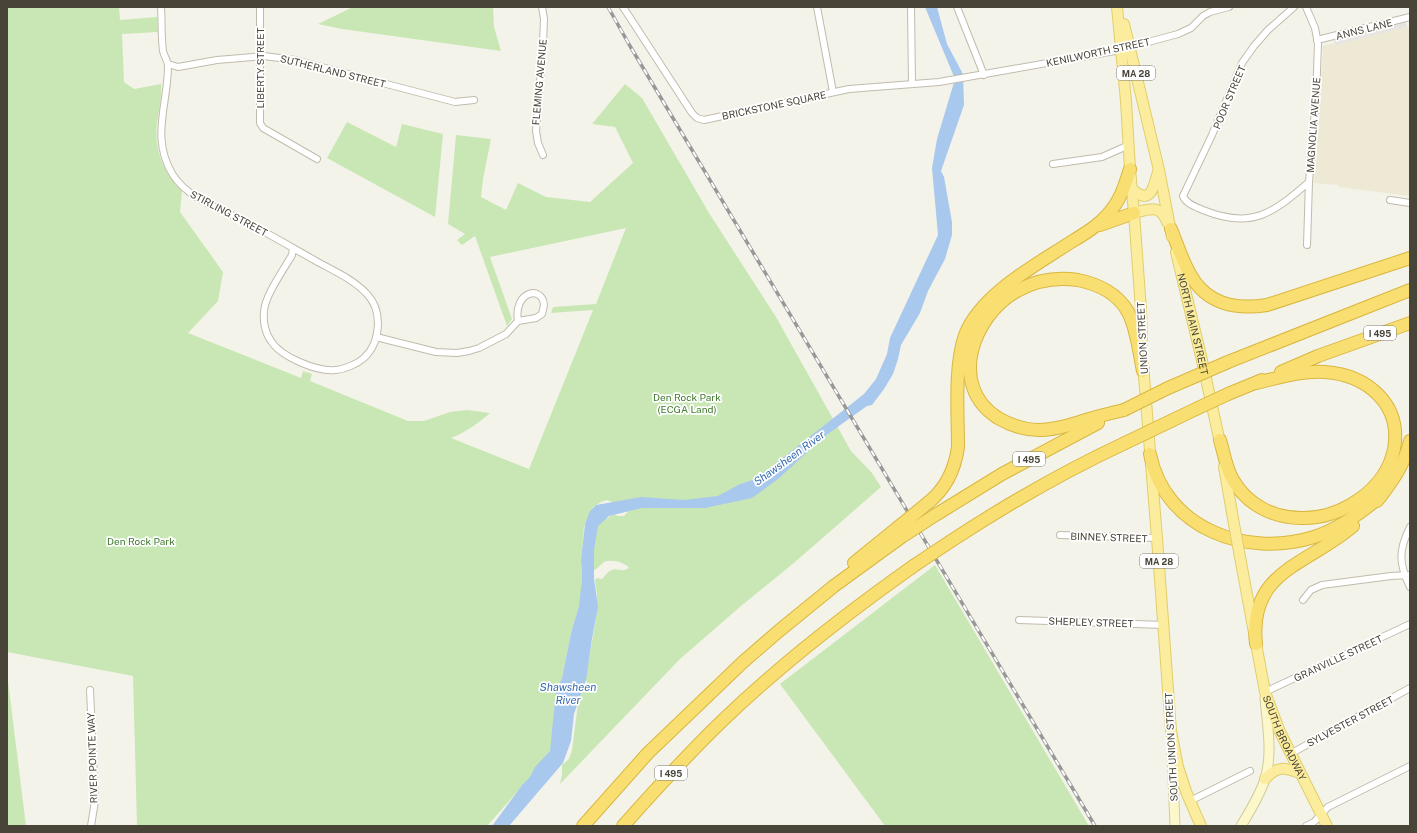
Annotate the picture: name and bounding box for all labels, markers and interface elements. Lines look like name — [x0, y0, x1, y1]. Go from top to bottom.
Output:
street label: ANNS LANE — [1334, 16, 1394, 42]
street label: LIBERTY STREET — [254, 27, 266, 108]
street label: KENILWORTH STREET — [1045, 35, 1151, 69]
street label: FLEMING AVENUE — [529, 38, 549, 126]
street label: SUTHERLAND STREET — [279, 52, 387, 90]
street label: POOR STREET — [1210, 63, 1248, 131]
road number: MA 28 — [1117, 66, 1155, 80]
street label: MAGNOLIA AVENUE — [1304, 77, 1322, 173]
street label: BRICKSTONE SQUARE — [721, 88, 827, 122]
street label: STIRLING STREET — [188, 188, 270, 238]
street label: NORTH MAIN STREET — [1175, 272, 1211, 376]
street label: UNION STREET — [1134, 301, 1150, 375]
road number: I 495 — [1364, 326, 1396, 340]
park label: Den Rock Park (ECGA Land) — [653, 391, 721, 415]
water label: Shawsheen River — [751, 428, 827, 488]
road number: I 495 — [1013, 452, 1045, 466]
street label: BINNEY STREET — [1070, 530, 1148, 544]
park label: Den Rock Park — [107, 535, 175, 547]
road number: MA 28 — [1140, 554, 1178, 568]
street label: SHEPLEY STREET — [1048, 615, 1134, 629]
street label: GRANVILLE STREET — [1292, 632, 1384, 684]
water label: Shawsheen River — [540, 681, 596, 706]
street label: SOUTH UNION STREET — [1162, 692, 1180, 802]
street label: SOUTH BROADWAY — [1261, 693, 1309, 782]
street label: SYLVESTER STREET — [1305, 693, 1395, 749]
street label: RIVER POINTE WAY — [84, 712, 100, 804]
road number: I 495 — [655, 766, 687, 780]

